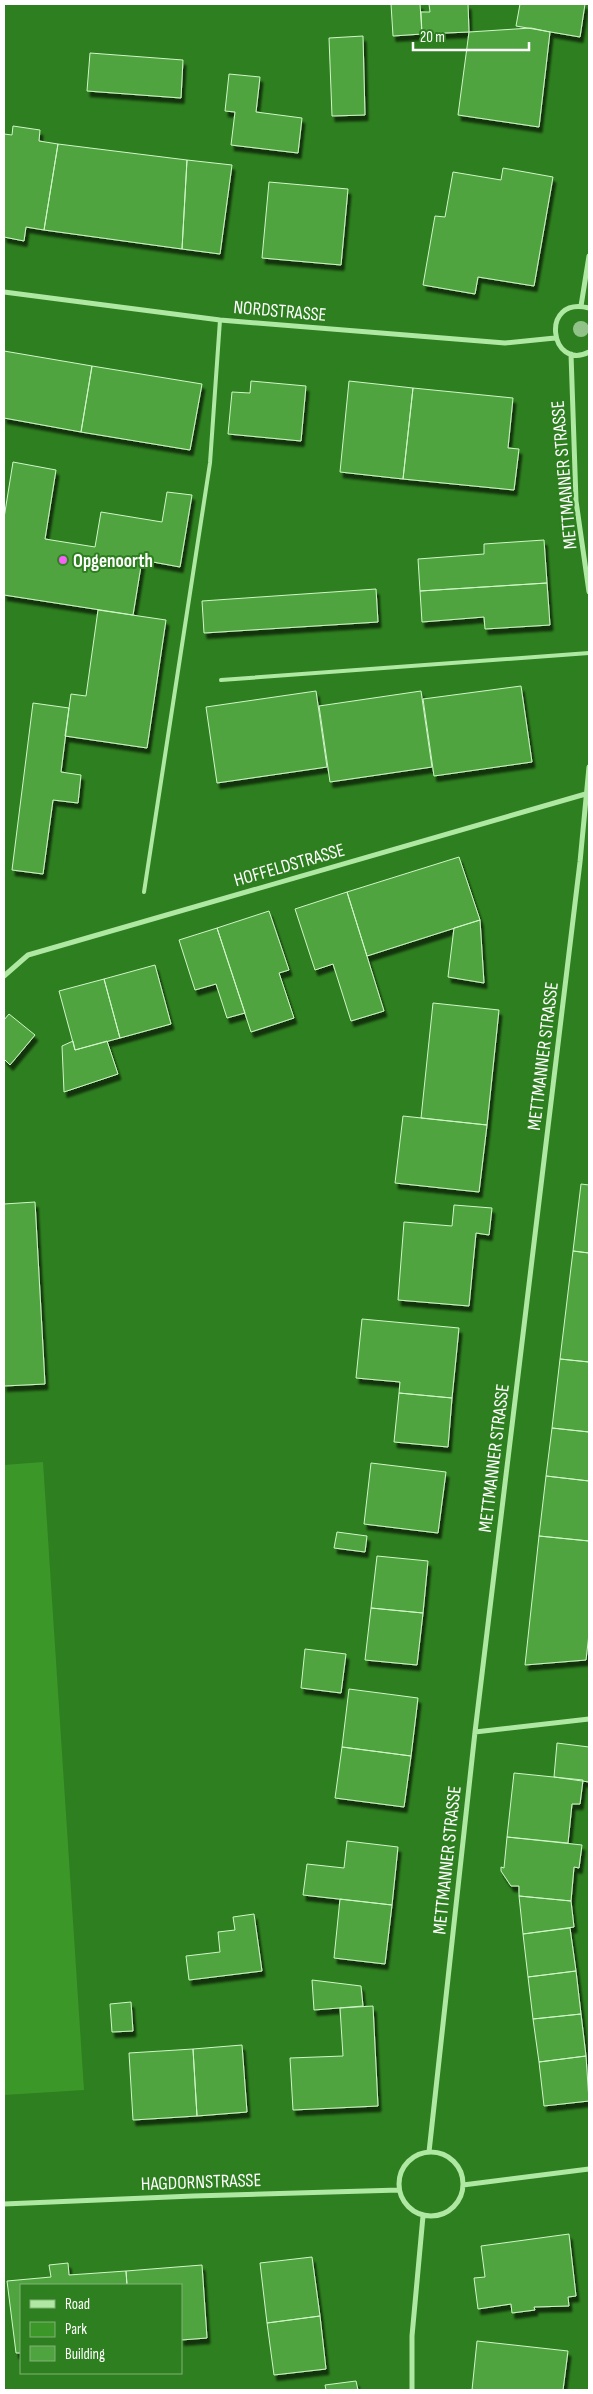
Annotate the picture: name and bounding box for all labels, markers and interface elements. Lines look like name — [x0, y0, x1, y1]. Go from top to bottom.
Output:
scale bar — [413, 20, 529, 52]
text: 20 m — [420, 28, 445, 47]
street label: NORDSTRASSE — [232, 296, 327, 327]
street label: METTMANNER STRASSE — [547, 399, 582, 550]
place label: Opgenoorth — [73, 550, 153, 573]
marker: Opgenoorth — [57, 554, 69, 566]
street label: HOFFELDSTRASSE — [231, 839, 348, 892]
street label: METTMANNER STRASSE — [523, 981, 564, 1132]
street label: METTMANNER STRASSE — [474, 1383, 515, 1534]
street label: METTMANNER STRASSE — [428, 1785, 467, 1936]
street label: HAGDORNSTRASSE — [140, 2169, 262, 2196]
legend — [20, 2284, 182, 2374]
text: Road — [65, 2295, 90, 2314]
text: Park — [65, 2320, 87, 2339]
text: Building — [65, 2345, 105, 2364]

